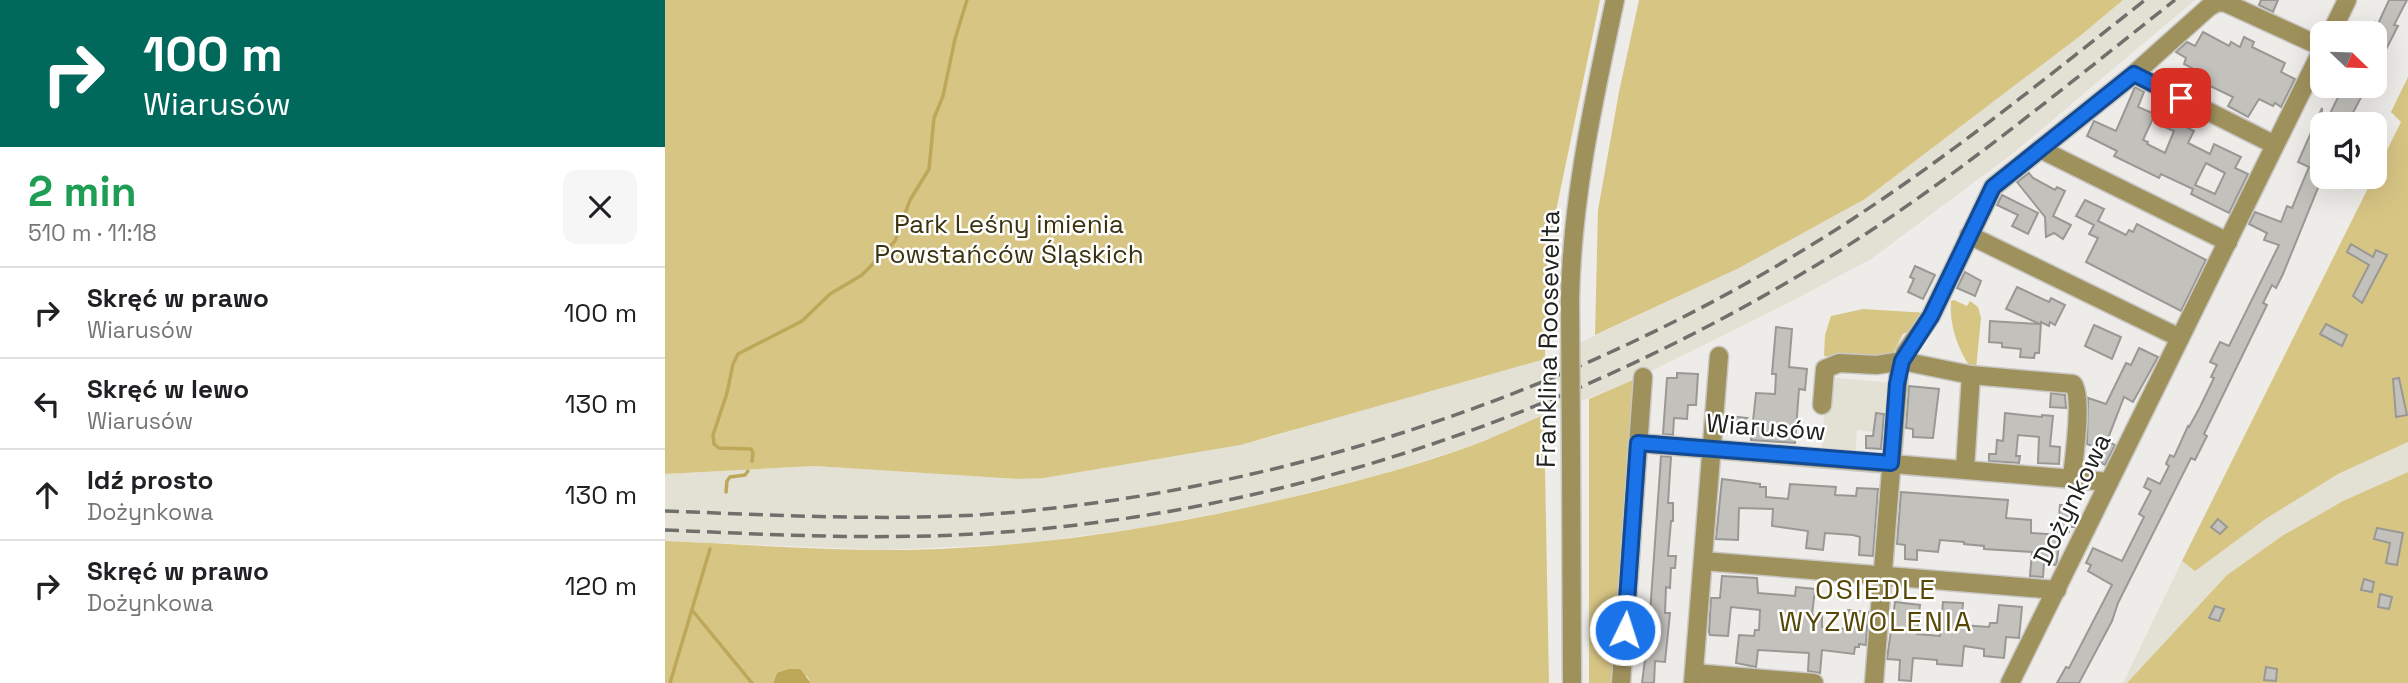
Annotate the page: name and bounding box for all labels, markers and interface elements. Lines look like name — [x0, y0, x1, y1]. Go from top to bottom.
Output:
north arrow — [2310, 21, 2387, 98]
map controls — [2310, 21, 2387, 189]
text: 100 m — [143, 23, 283, 85]
icon: right — [28, 28, 119, 119]
pin — [2151, 68, 2211, 128]
icon: arrive — [2162, 79, 2200, 117]
text: Wiarusów — [143, 84, 291, 124]
button: sound — [2310, 112, 2387, 189]
text: 2 min — [28, 165, 137, 218]
button: close — [563, 170, 637, 244]
park label: Park Leśny imienia Powstańców Śląskich — [874, 207, 1144, 271]
street label: Franklina Roosevelta — [1529, 210, 1567, 468]
text: 510 m · 11:18 — [28, 218, 157, 248]
text: Skręć w prawo — [87, 281, 269, 315]
icon: right — [28, 294, 66, 332]
text: 100 m — [564, 296, 637, 330]
text: Wiarusów — [87, 315, 193, 345]
text: Skręć w lewo — [87, 372, 249, 406]
icon: left — [28, 385, 66, 423]
text: 130 m — [565, 387, 637, 421]
text: Wiarusów — [87, 406, 193, 436]
street label: Wiarusów — [1705, 406, 1827, 448]
street label: Dożynkowa — [2025, 427, 2119, 571]
text: Idź prosto — [87, 463, 214, 497]
icon: ahead — [28, 476, 66, 514]
text: 130 m — [565, 478, 637, 512]
text: Dożynkowa — [87, 497, 213, 527]
text: Skręć w prawo — [87, 554, 269, 588]
icon: right — [28, 567, 66, 605]
text: 120 m — [565, 569, 637, 603]
district label: OSIEDLE WYZWOLENIA — [1779, 571, 1973, 639]
text: Dożynkowa — [87, 588, 213, 618]
position arrow — [1588, 593, 1662, 667]

